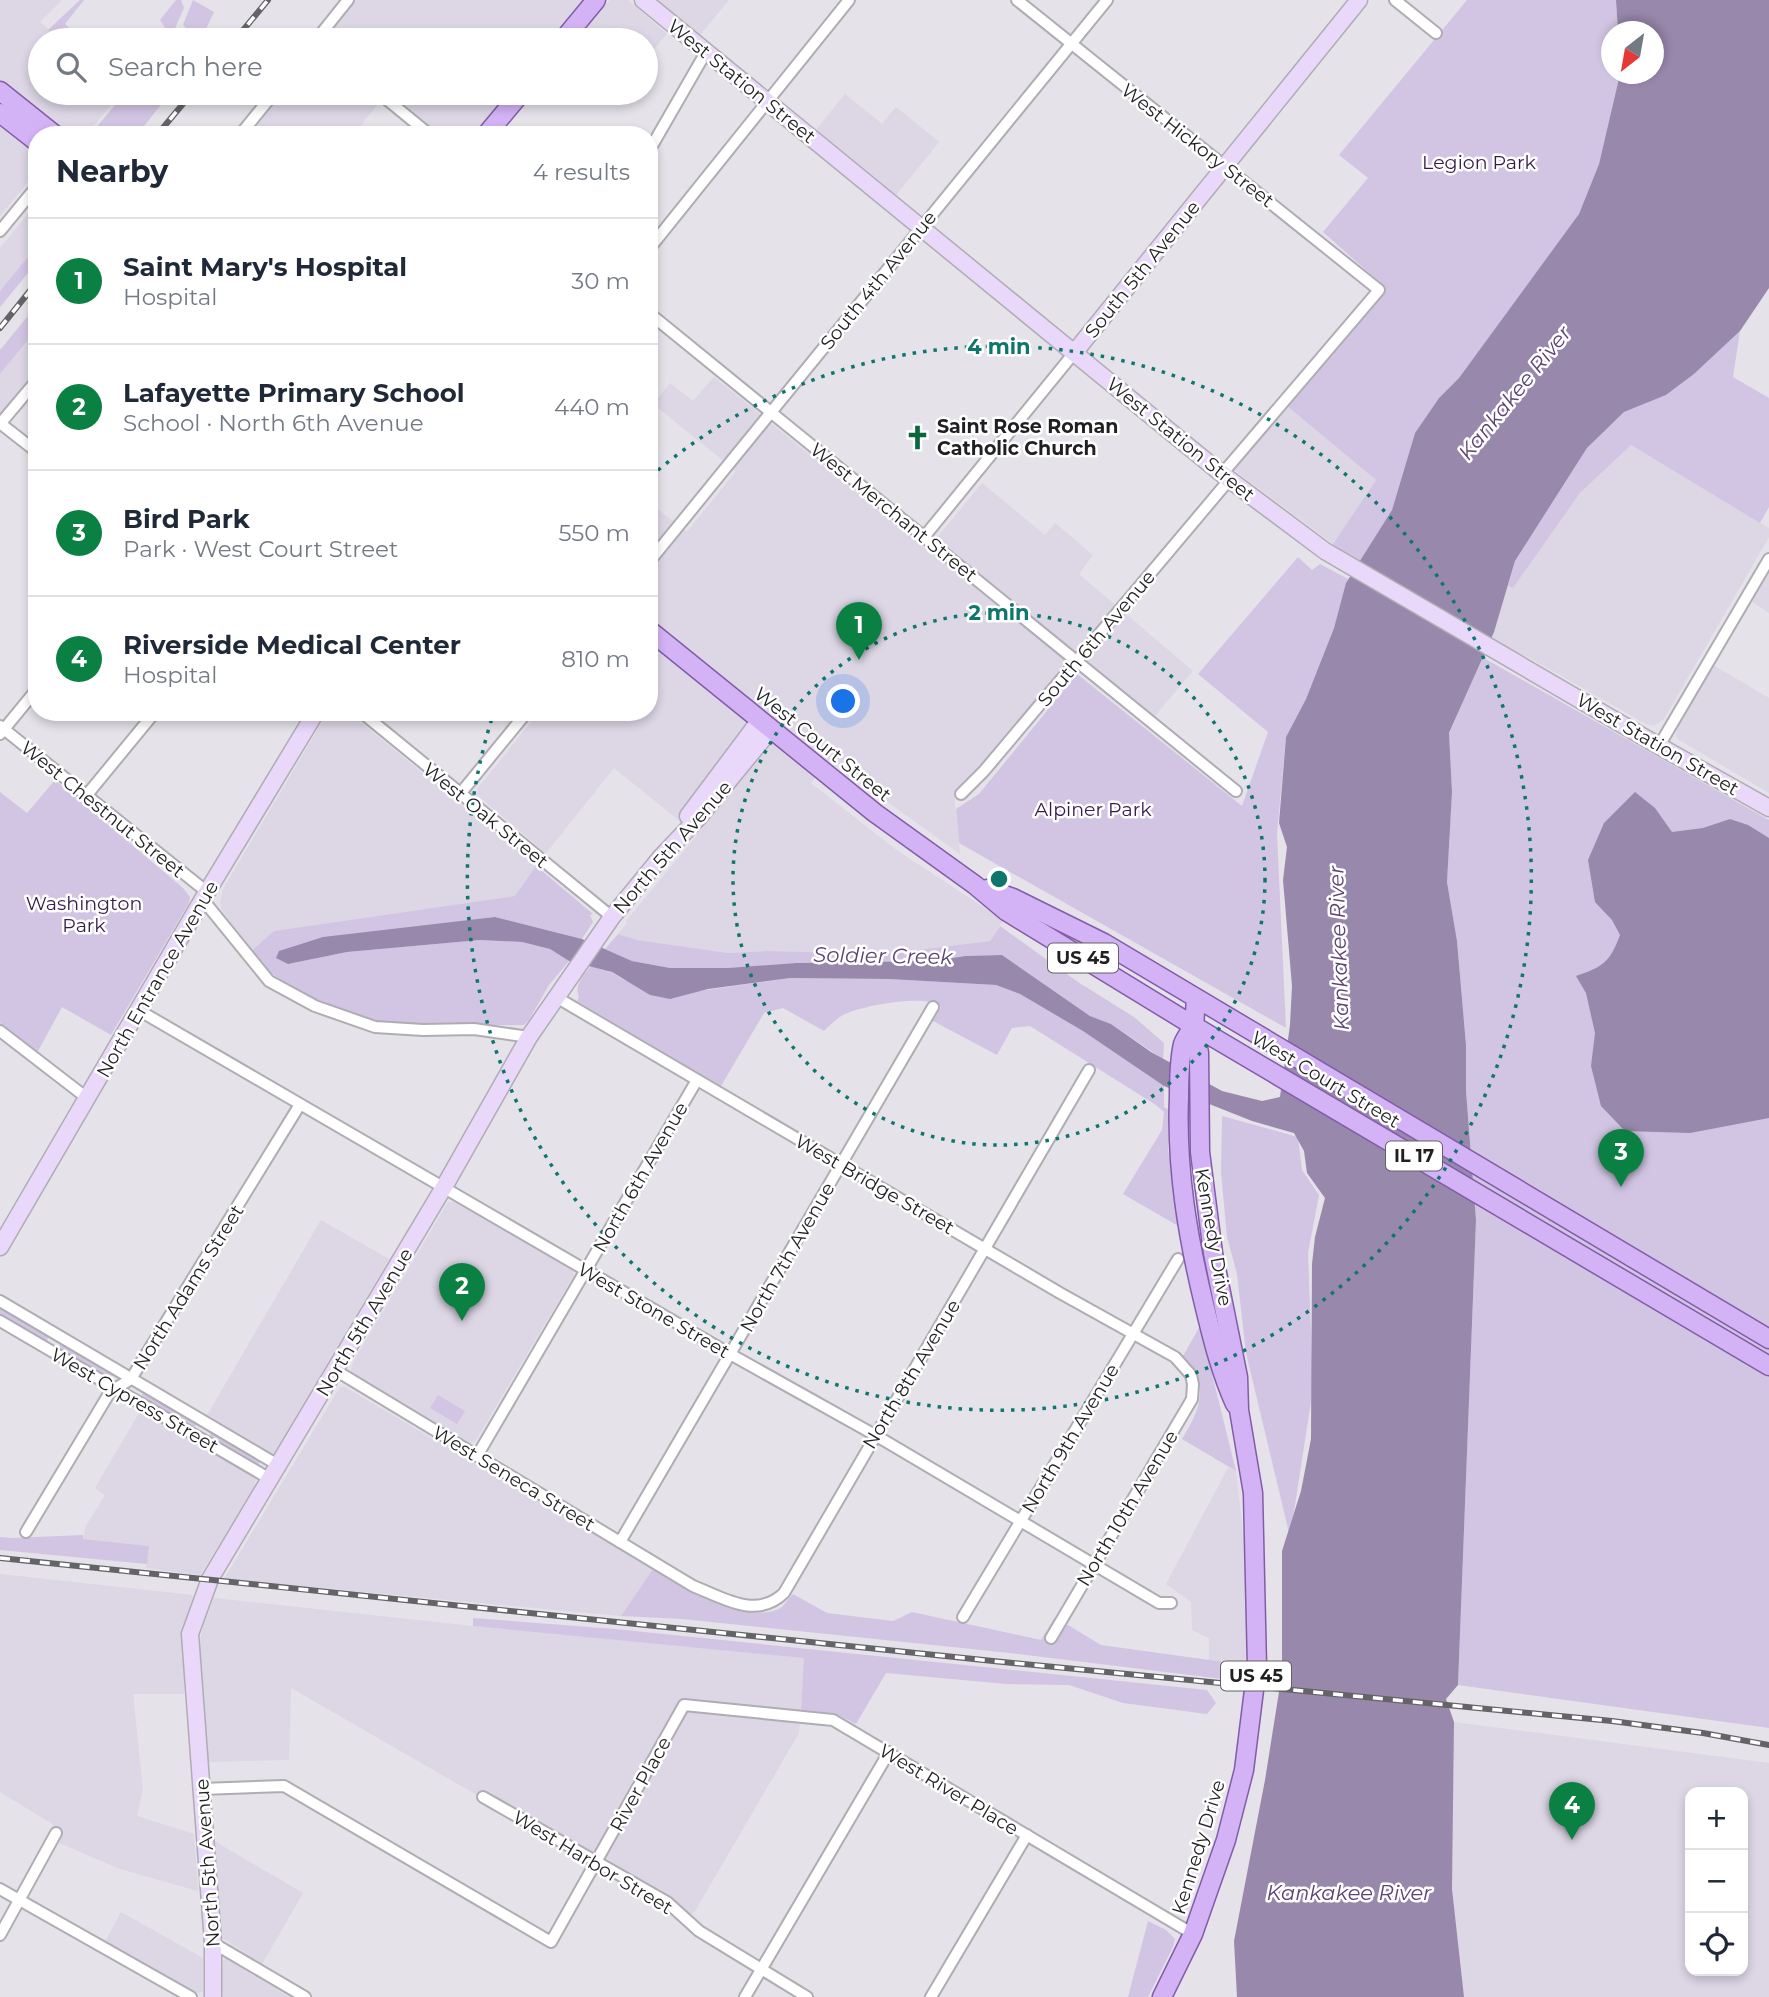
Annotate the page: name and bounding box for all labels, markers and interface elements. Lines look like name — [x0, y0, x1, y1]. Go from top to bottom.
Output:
street label: West Station Street — [663, 15, 821, 148]
north arrow — [1601, 21, 1664, 84]
search box — [28, 28, 658, 105]
icon: search — [52, 48, 90, 86]
text: Search here — [108, 51, 263, 83]
street label: West Hickory Street — [1117, 79, 1279, 212]
park label: Legion Park — [1422, 151, 1537, 174]
text: Nearby — [56, 153, 168, 190]
text: 4 results — [533, 158, 630, 186]
street label: South 5th Avenue — [1080, 196, 1205, 343]
street label: South 4th Avenue — [815, 206, 941, 354]
text: Saint Mary's Hospital — [123, 251, 407, 283]
text: 1 — [74, 267, 84, 295]
text: 30 m — [571, 267, 630, 295]
text: Hospital — [123, 283, 218, 311]
water label: Kankakee River — [1453, 320, 1577, 465]
text: 4 min — [967, 334, 1031, 359]
street label: West Station Street — [1102, 373, 1260, 506]
text: Lafayette Primary School — [123, 377, 465, 409]
text: 2 — [72, 393, 86, 421]
text: 440 m — [554, 393, 630, 421]
text: School · North 6th Avenue — [123, 409, 424, 437]
place label: Saint Rose Roman Catholic Church — [937, 415, 1118, 460]
church icon: Saint Rose Roman Catholic Church — [903, 423, 931, 451]
street label: West Merchant Street — [806, 438, 982, 587]
text: Bird Park — [123, 503, 250, 535]
text: 3 — [72, 519, 86, 547]
text: 550 m — [558, 519, 630, 547]
text: Park · West Court Street — [123, 535, 398, 563]
street label: South 6th Avenue — [1033, 566, 1160, 711]
text: 2 min — [968, 600, 1030, 625]
pin: 1 — [836, 602, 882, 660]
text: Riverside Medical Center — [123, 629, 461, 661]
text: 4 — [71, 645, 87, 673]
text: 810 m — [561, 645, 630, 673]
text: Hospital — [123, 661, 218, 689]
street label: West Court Street — [750, 682, 896, 807]
your location — [826, 684, 860, 718]
street label: West Station Street — [1572, 689, 1743, 800]
street label: West Chestnut Street — [16, 736, 189, 883]
street label: West Oak Street — [418, 758, 553, 873]
street label: North 5th Avenue — [608, 776, 736, 919]
park label: Alpiner Park — [1034, 798, 1152, 821]
water label: Kankakee River — [1323, 865, 1354, 1031]
centre of rings — [987, 867, 1011, 891]
street label: North Entrance Avenue — [92, 877, 223, 1082]
park label: Washington Park — [26, 892, 142, 937]
water label: Soldier Creek — [813, 942, 954, 969]
road number: US 45 — [1048, 944, 1118, 973]
street label: West Court Street — [1247, 1026, 1404, 1133]
street label: North 6th Avenue — [588, 1098, 693, 1256]
street label: West Bridge Street — [791, 1129, 959, 1240]
pin: 3 — [1598, 1129, 1644, 1187]
road number: IL 17 — [1386, 1142, 1442, 1170]
street label: Kennedy Drive — [1190, 1166, 1237, 1308]
street label: North 7th Avenue — [735, 1178, 840, 1336]
street label: North Adams Street — [128, 1200, 249, 1374]
street label: North 5th Avenue — [311, 1244, 418, 1401]
street label: West Stone Street — [574, 1258, 734, 1363]
pin: 2 — [439, 1263, 485, 1321]
street label: North 8th Avenue — [858, 1295, 965, 1453]
street label: West Cypress Street — [47, 1343, 223, 1458]
street label: North 9th Avenue — [1017, 1360, 1124, 1517]
street label: West Seneca Street — [428, 1421, 599, 1536]
street label: North 10th Avenue — [1072, 1426, 1183, 1590]
road number: US 45 — [1221, 1661, 1291, 1690]
street label: River Place — [605, 1733, 676, 1836]
street label: West River Place — [875, 1739, 1023, 1840]
street label: Kennedy Drive — [1167, 1777, 1230, 1917]
street label: North 5th Avenue — [190, 1778, 225, 1948]
pin: 4 — [1549, 1782, 1595, 1840]
map controls — [1685, 1787, 1748, 1976]
button: + — [1685, 1787, 1748, 1850]
street label: West Harbor Street — [509, 1806, 677, 1919]
button: − — [1685, 1850, 1748, 1913]
water label: Kankakee River — [1266, 1880, 1432, 1905]
button: locate — [1685, 1913, 1748, 1976]

